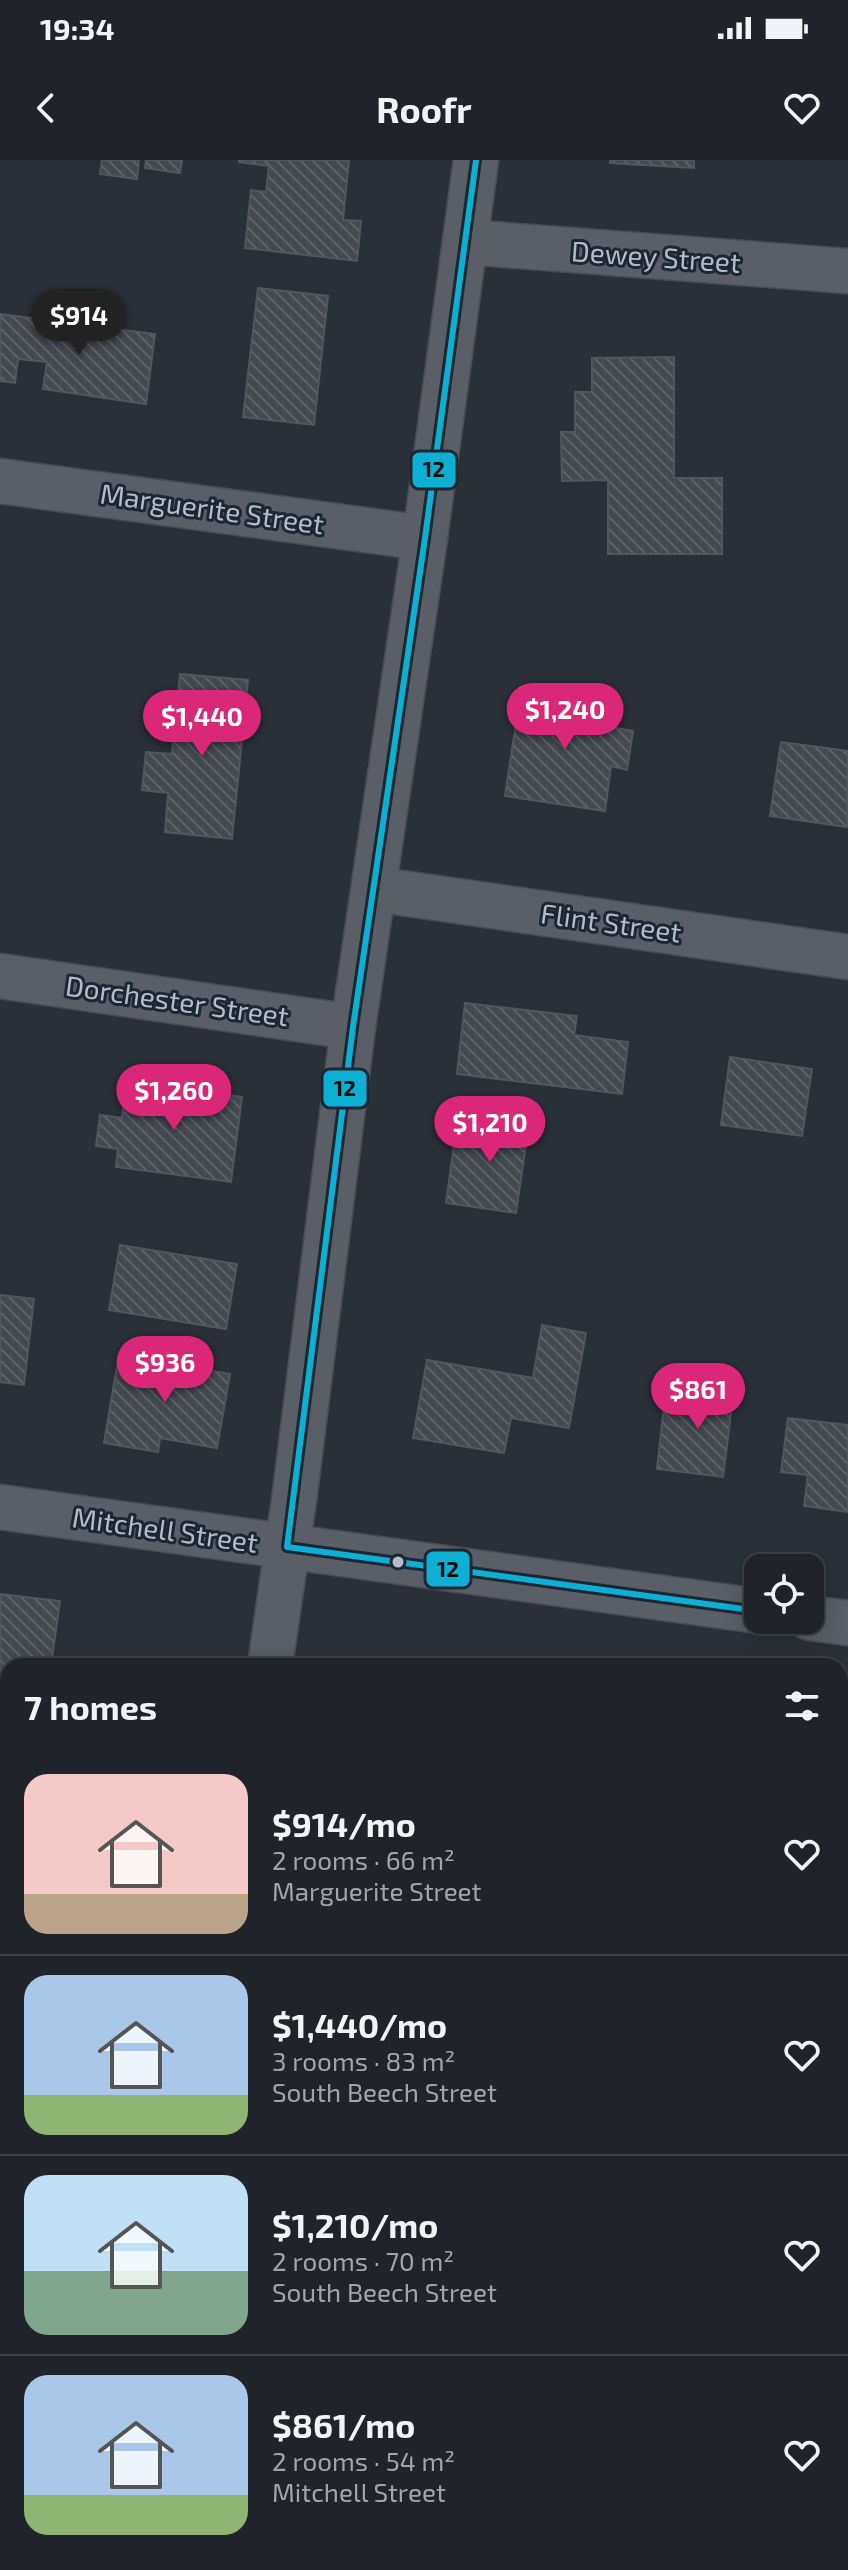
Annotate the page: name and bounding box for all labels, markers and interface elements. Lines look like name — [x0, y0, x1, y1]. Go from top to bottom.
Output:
text: 19:34 — [40, 10, 115, 46]
icon: back — [24, 86, 68, 130]
icon: heart — [780, 86, 824, 130]
text: Roofr — [376, 87, 472, 130]
street label: Dewey Street — [570, 233, 742, 279]
pin: $914 — [32, 289, 126, 357]
text: $914 — [50, 299, 108, 330]
line badge: 12 — [411, 451, 457, 489]
text: 12 — [423, 455, 445, 481]
street label: Marguerite Street — [98, 475, 326, 541]
pin: $1,240 — [500, 683, 630, 751]
pin: $1,440 — [137, 690, 267, 758]
text: $1,240 — [525, 693, 605, 724]
text: $1,440 — [161, 700, 243, 731]
street label: Flint Street — [539, 895, 683, 949]
street label: Dorchester Street — [63, 968, 291, 1033]
pin: $1,260 — [109, 1064, 239, 1132]
line badge: 12 — [322, 1069, 368, 1108]
text: $1,260 — [134, 1074, 214, 1105]
text: 12 — [334, 1074, 356, 1100]
pin: $1,210 — [425, 1096, 555, 1164]
text: $1,210 — [452, 1106, 528, 1137]
pin: $936 — [118, 1336, 212, 1404]
text: $936 — [135, 1346, 195, 1377]
pin: $861 — [651, 1363, 745, 1431]
text: $861 — [669, 1373, 727, 1404]
street label: Mitchell Street — [70, 1499, 260, 1559]
line badge: 12 — [425, 1550, 471, 1588]
unlabelled marker — [390, 1554, 406, 1570]
map controls — [744, 1554, 824, 1634]
button: locate — [744, 1554, 824, 1634]
text: 12 — [437, 1555, 459, 1581]
icon: filters — [780, 1684, 824, 1728]
text: 7 homes — [24, 1686, 157, 1727]
text: $914/mo — [272, 1803, 416, 1844]
icon: home — [88, 1806, 184, 1902]
icon: heart — [780, 1832, 824, 1876]
text: 2 rooms · 66 m² — [272, 1844, 455, 1875]
text: Marguerite Street — [272, 1875, 481, 1906]
text: $1,440/mo — [272, 2004, 447, 2045]
icon: home — [88, 2007, 184, 2103]
icon: heart — [780, 2033, 824, 2077]
text: 3 rooms · 83 m² — [272, 2045, 455, 2076]
text: South Beech Street — [272, 2076, 497, 2107]
text: $1,210/mo — [272, 2204, 438, 2245]
icon: home — [88, 2207, 184, 2303]
icon: heart — [780, 2233, 824, 2277]
text: 2 rooms · 70 m² — [272, 2245, 454, 2276]
text: South Beech Street — [272, 2276, 497, 2307]
text: $861/mo — [272, 2404, 415, 2445]
icon: home — [88, 2407, 184, 2503]
icon: heart — [780, 2433, 824, 2477]
text: 2 rooms · 54 m² — [272, 2445, 455, 2476]
text: Mitchell Street — [272, 2476, 446, 2507]

